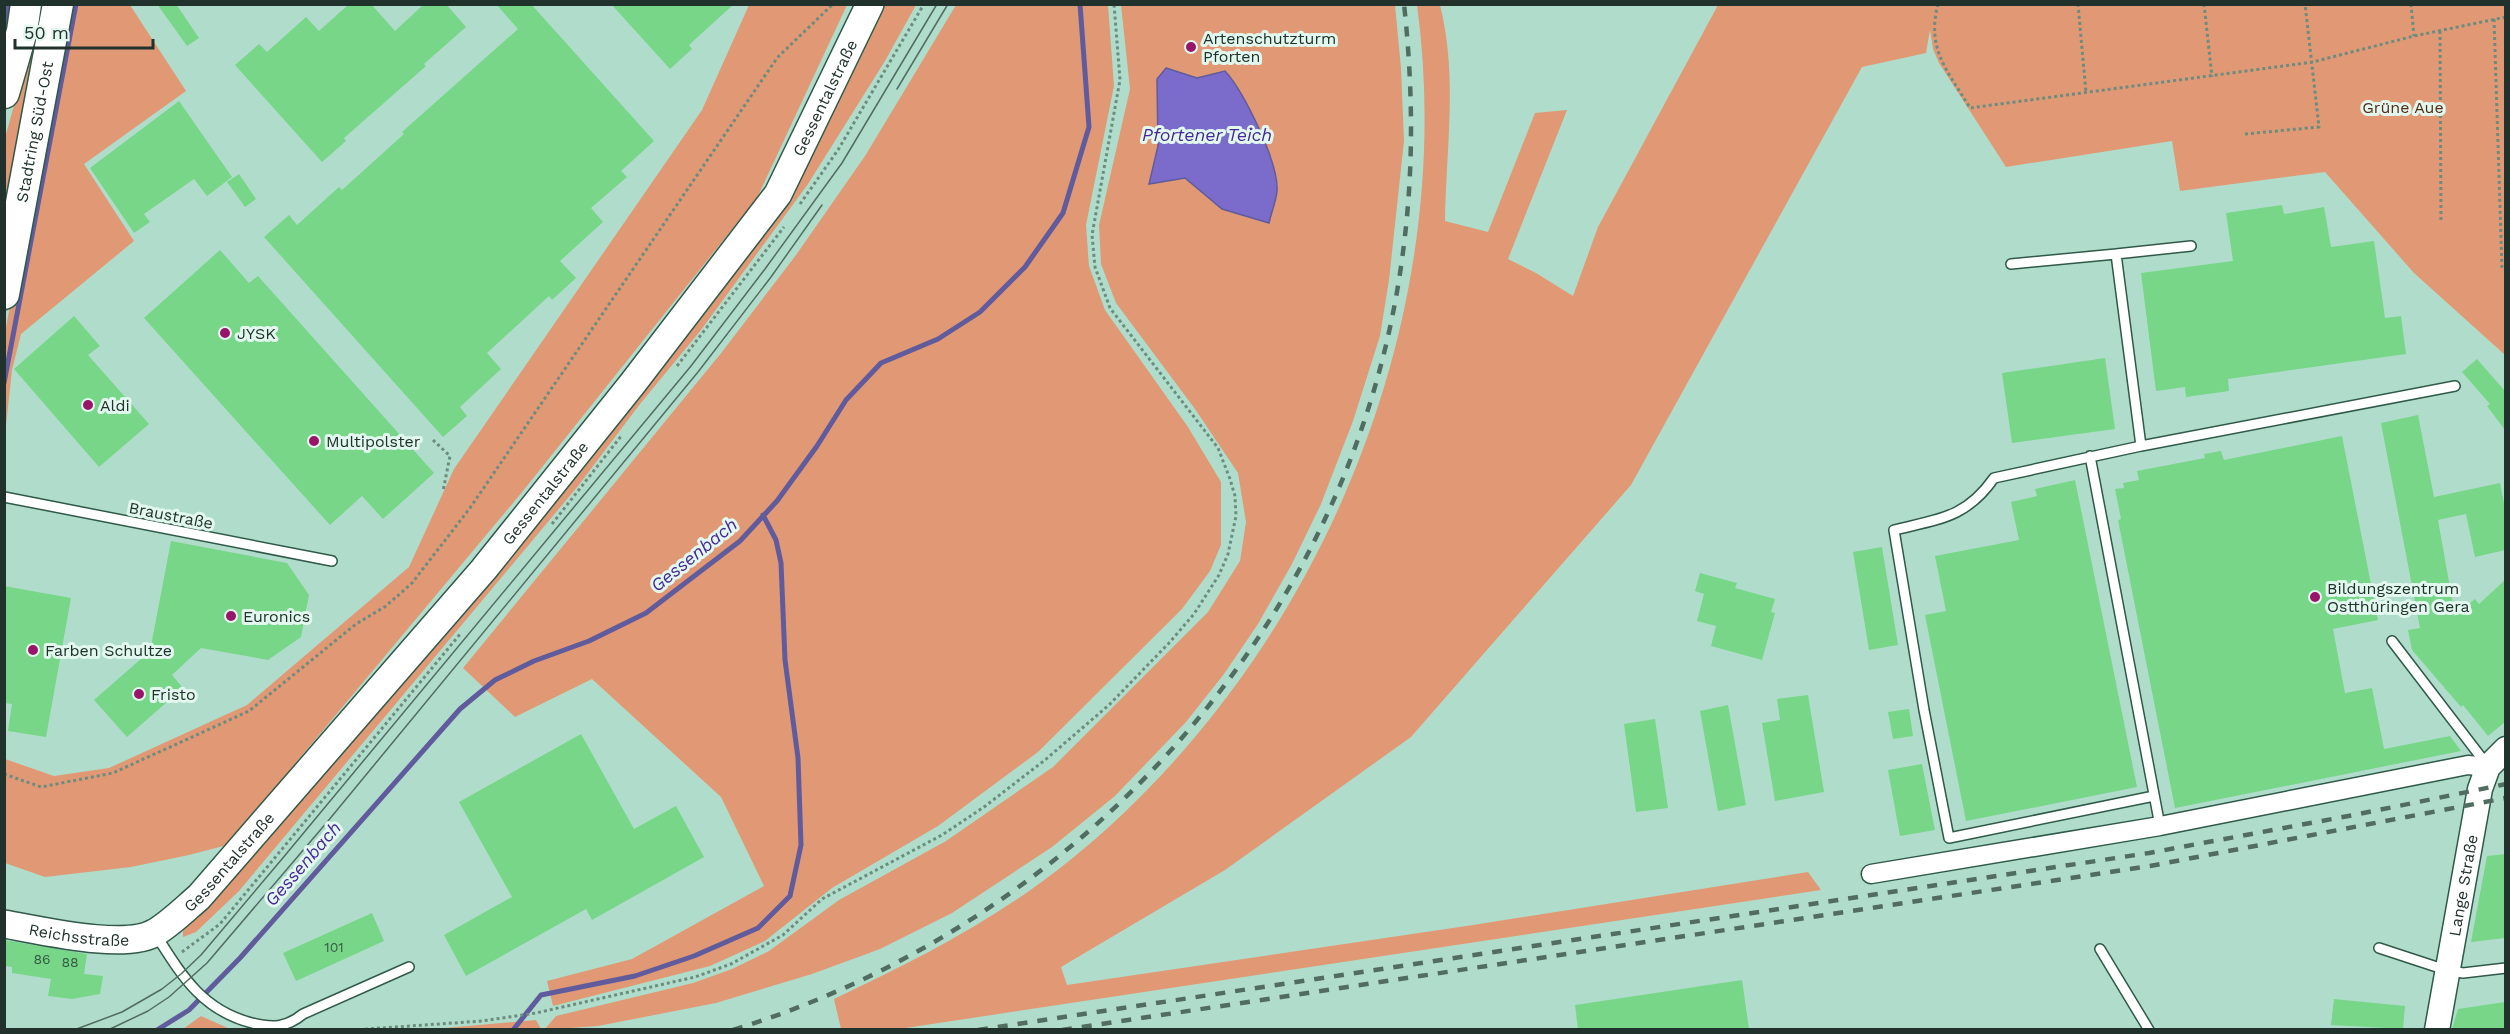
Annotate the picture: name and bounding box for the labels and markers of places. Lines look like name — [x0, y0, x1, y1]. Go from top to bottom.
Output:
place label: Artenschutzturm Pforten — [1203, 29, 1336, 66]
marker: Artenschutzturm Pforten — [1184, 40, 1198, 54]
place label: JYSK — [237, 324, 276, 343]
marker: JYSK — [218, 326, 232, 340]
place label: Aldi — [100, 396, 130, 415]
marker: Aldi — [81, 398, 95, 412]
place label: Multipolster — [326, 432, 421, 451]
marker: Multipolster — [307, 434, 321, 448]
place label: Bildungszentrum Ostthüringen Gera — [2327, 579, 2470, 616]
marker: Bildungszentrum Ostthüringen Gera — [2308, 590, 2322, 604]
place label: Euronics — [243, 607, 310, 626]
marker: Euronics — [224, 609, 238, 623]
place label: Farben Schultze — [45, 641, 172, 660]
marker: Farben Schultze — [26, 643, 40, 657]
place label: Fristo — [151, 685, 196, 704]
marker: Fristo — [132, 687, 146, 701]

